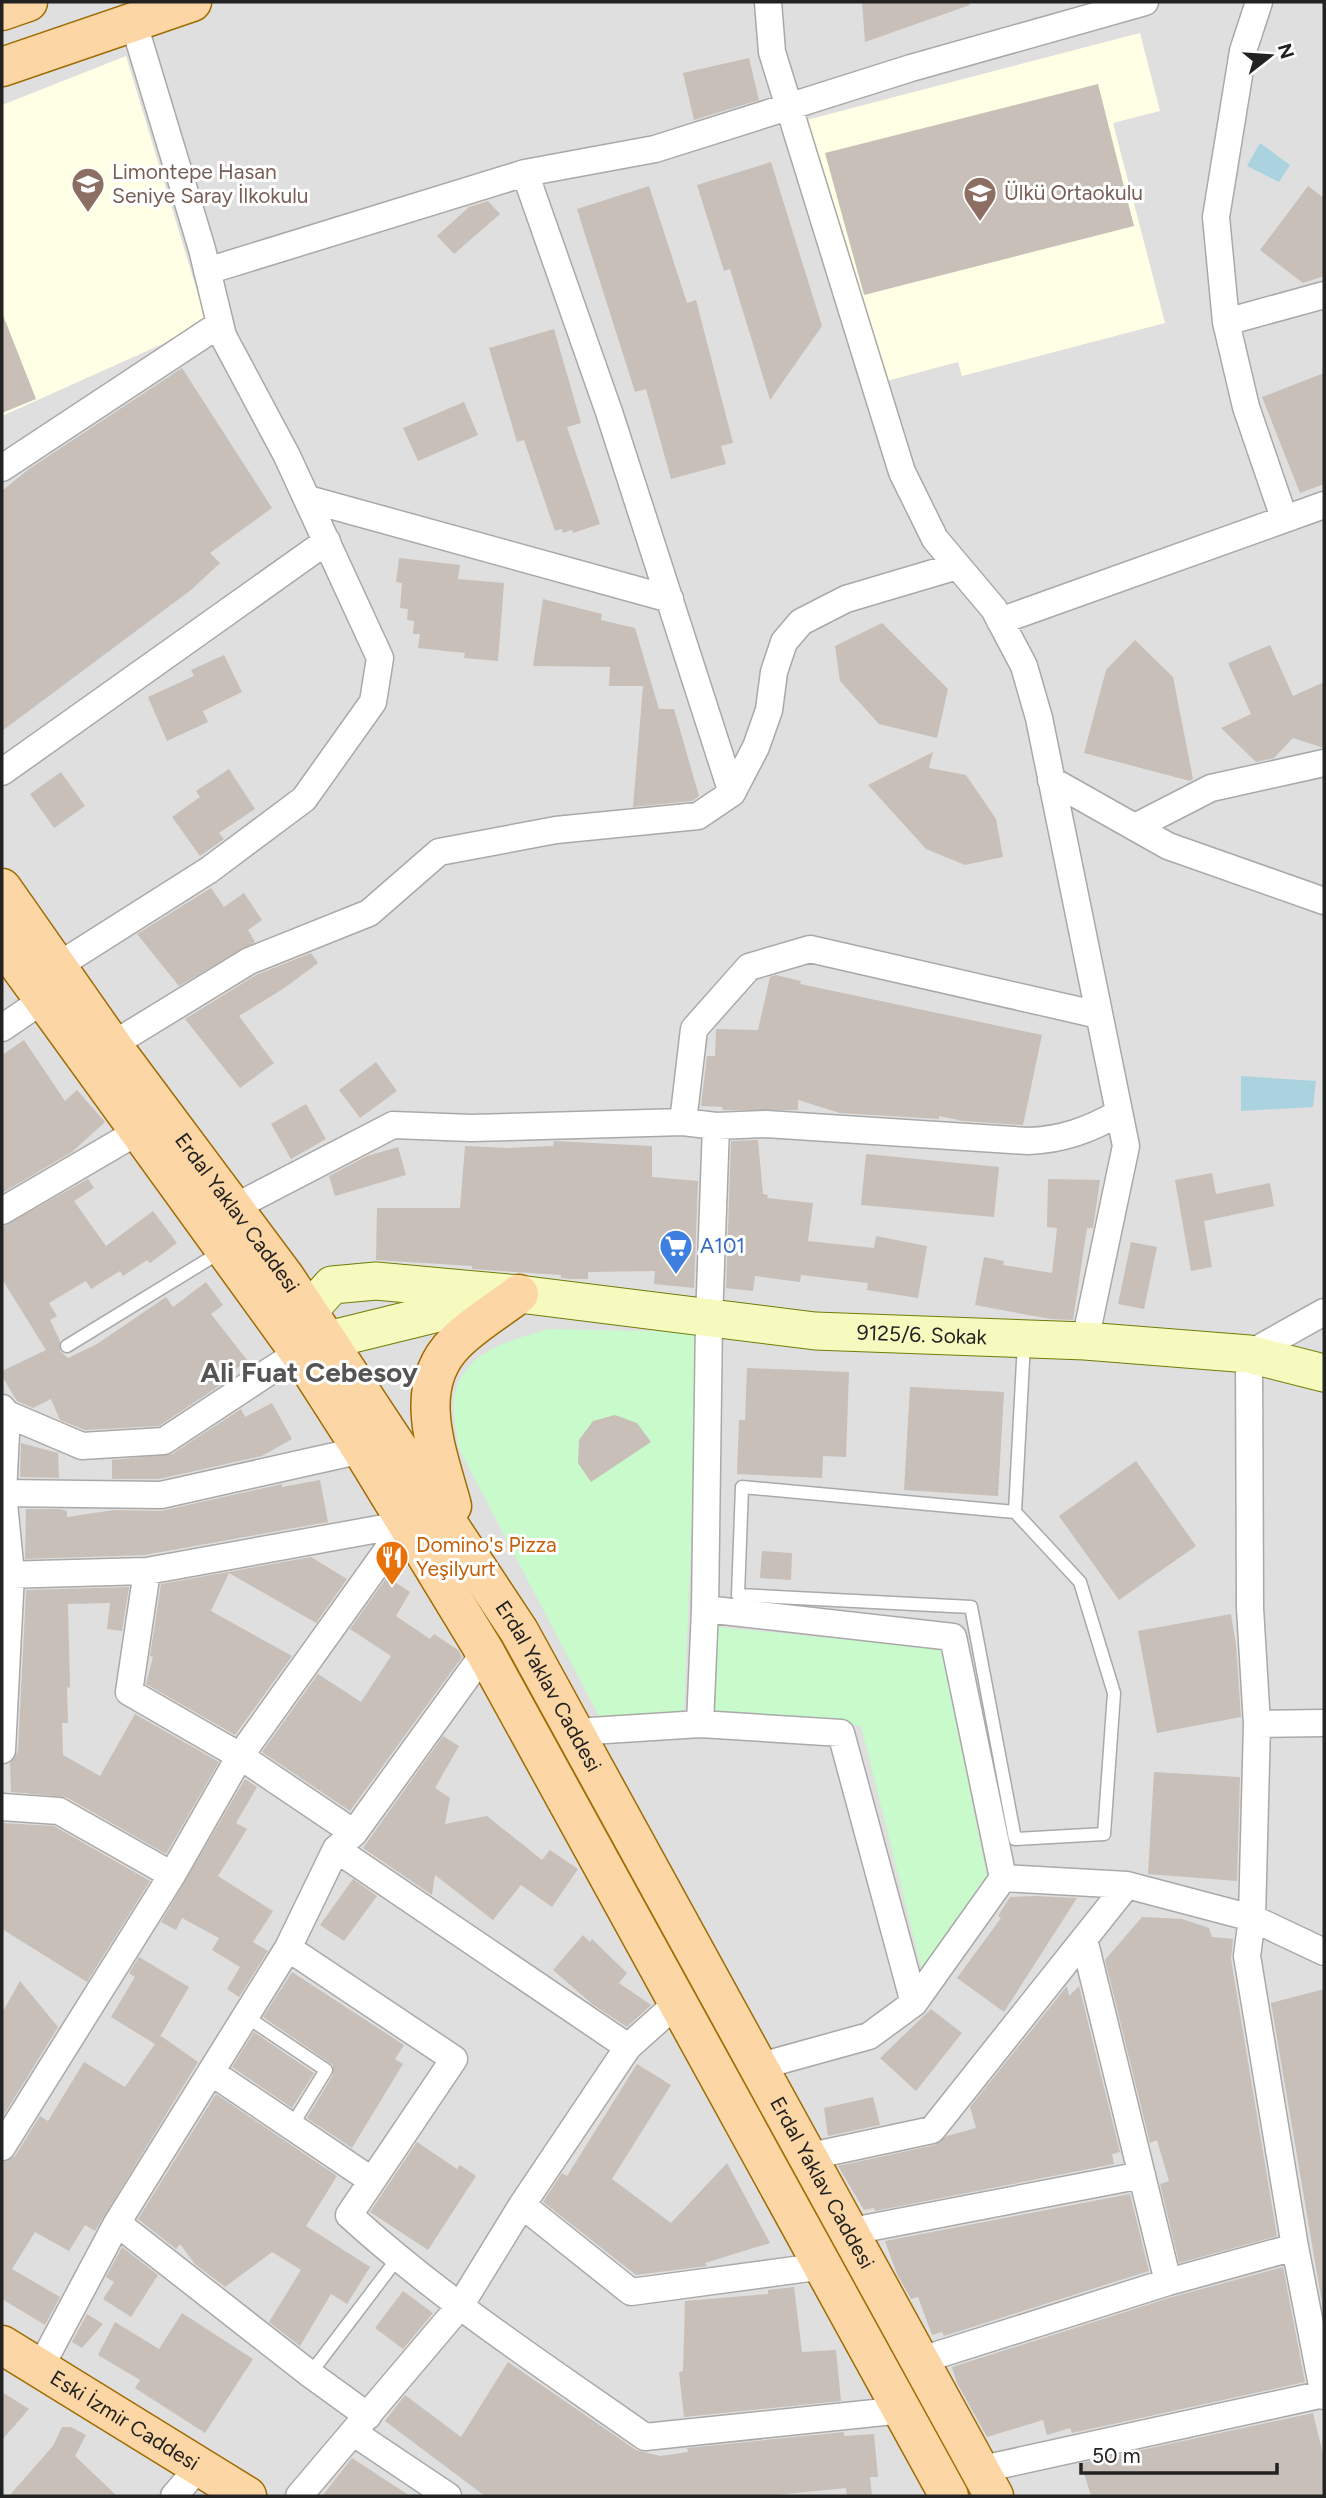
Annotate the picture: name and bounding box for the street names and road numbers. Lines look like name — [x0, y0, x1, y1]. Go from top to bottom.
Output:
street label: Erdal Yaklav Caddesi — [170, 1128, 305, 1297]
street label: 9125/6. Sokak — [856, 1320, 988, 1349]
street label: Erdal Yaklav Caddesi — [490, 1596, 607, 1776]
street label: Erdal Yaklav Caddesi — [765, 2092, 880, 2273]
street label: Eski İzmir Caddesi — [46, 2365, 204, 2475]

